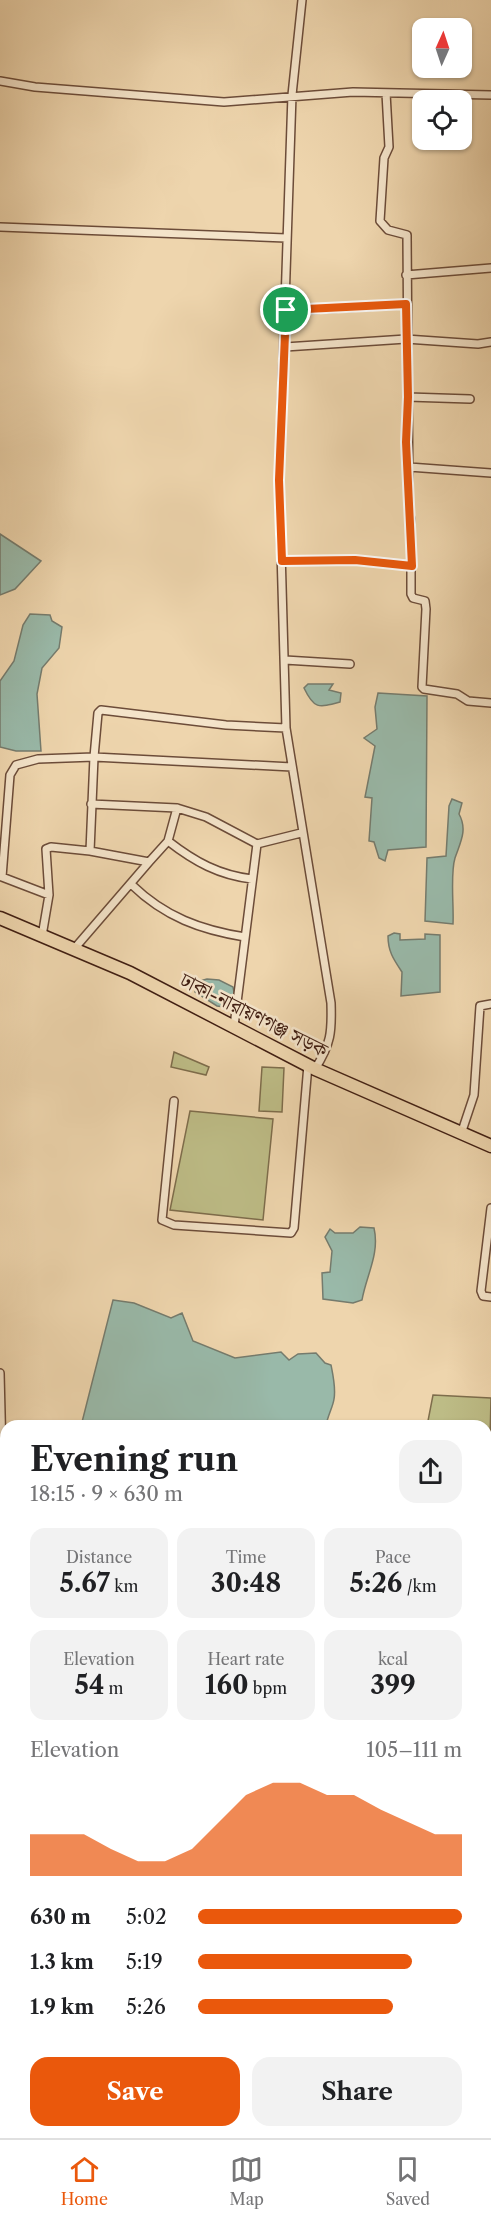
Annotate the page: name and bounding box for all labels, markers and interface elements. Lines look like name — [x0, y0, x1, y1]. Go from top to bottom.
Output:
north arrow — [412, 18, 472, 78]
map controls — [412, 18, 472, 150]
button: locate — [412, 90, 472, 150]
pin — [260, 284, 311, 335]
icon: arrive — [269, 293, 302, 326]
street label: ঢাকা-নারায়ণগঞ্জ সড়ক — [176, 967, 332, 1063]
text: Evening run — [30, 1439, 238, 1480]
button: share — [399, 1440, 462, 1503]
text: 18:15 · 9 × 630 m — [30, 1482, 183, 1506]
text: Distance — [66, 1547, 132, 1567]
text: Time — [226, 1547, 266, 1567]
text: Pace — [375, 1547, 411, 1567]
text: 5.67 — [60, 1567, 110, 1599]
text: 30:48 — [211, 1567, 281, 1599]
text: 5:26 — [349, 1567, 402, 1599]
text: km — [110, 1576, 138, 1596]
text: /km — [402, 1576, 437, 1596]
text: Elevation — [63, 1649, 135, 1669]
text: Heart rate — [207, 1649, 285, 1669]
text: kcal — [378, 1649, 408, 1669]
text: 54 — [75, 1669, 104, 1701]
text: 160 — [205, 1669, 249, 1701]
text: 399 — [370, 1669, 416, 1701]
text: m — [104, 1678, 123, 1698]
text: bpm — [249, 1678, 287, 1698]
text: Elevation — [30, 1738, 119, 1762]
text: 105–111 m — [366, 1738, 462, 1762]
text: 630 m — [30, 1905, 91, 1929]
text: 5:02 — [126, 1905, 167, 1929]
text: 1.3 km — [30, 1950, 94, 1974]
text: 5:19 — [126, 1950, 163, 1974]
text: 1.9 km — [30, 1995, 94, 2019]
text: 5:26 — [126, 1995, 166, 2019]
button: Save — [30, 2057, 240, 2126]
button: Share — [252, 2057, 462, 2126]
tab: Home — [61, 2153, 108, 2209]
tab: Map — [230, 2153, 264, 2209]
tab: Saved — [386, 2153, 430, 2209]

